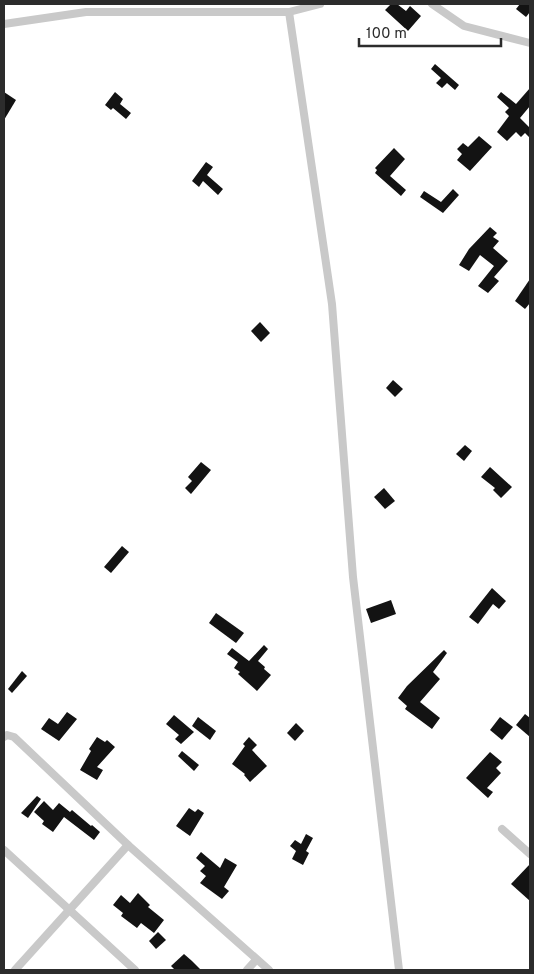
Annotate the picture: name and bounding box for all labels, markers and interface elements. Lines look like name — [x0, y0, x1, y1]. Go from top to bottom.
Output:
scale bar — [359, 15, 502, 47]
text: 100 m — [366, 25, 407, 44]

